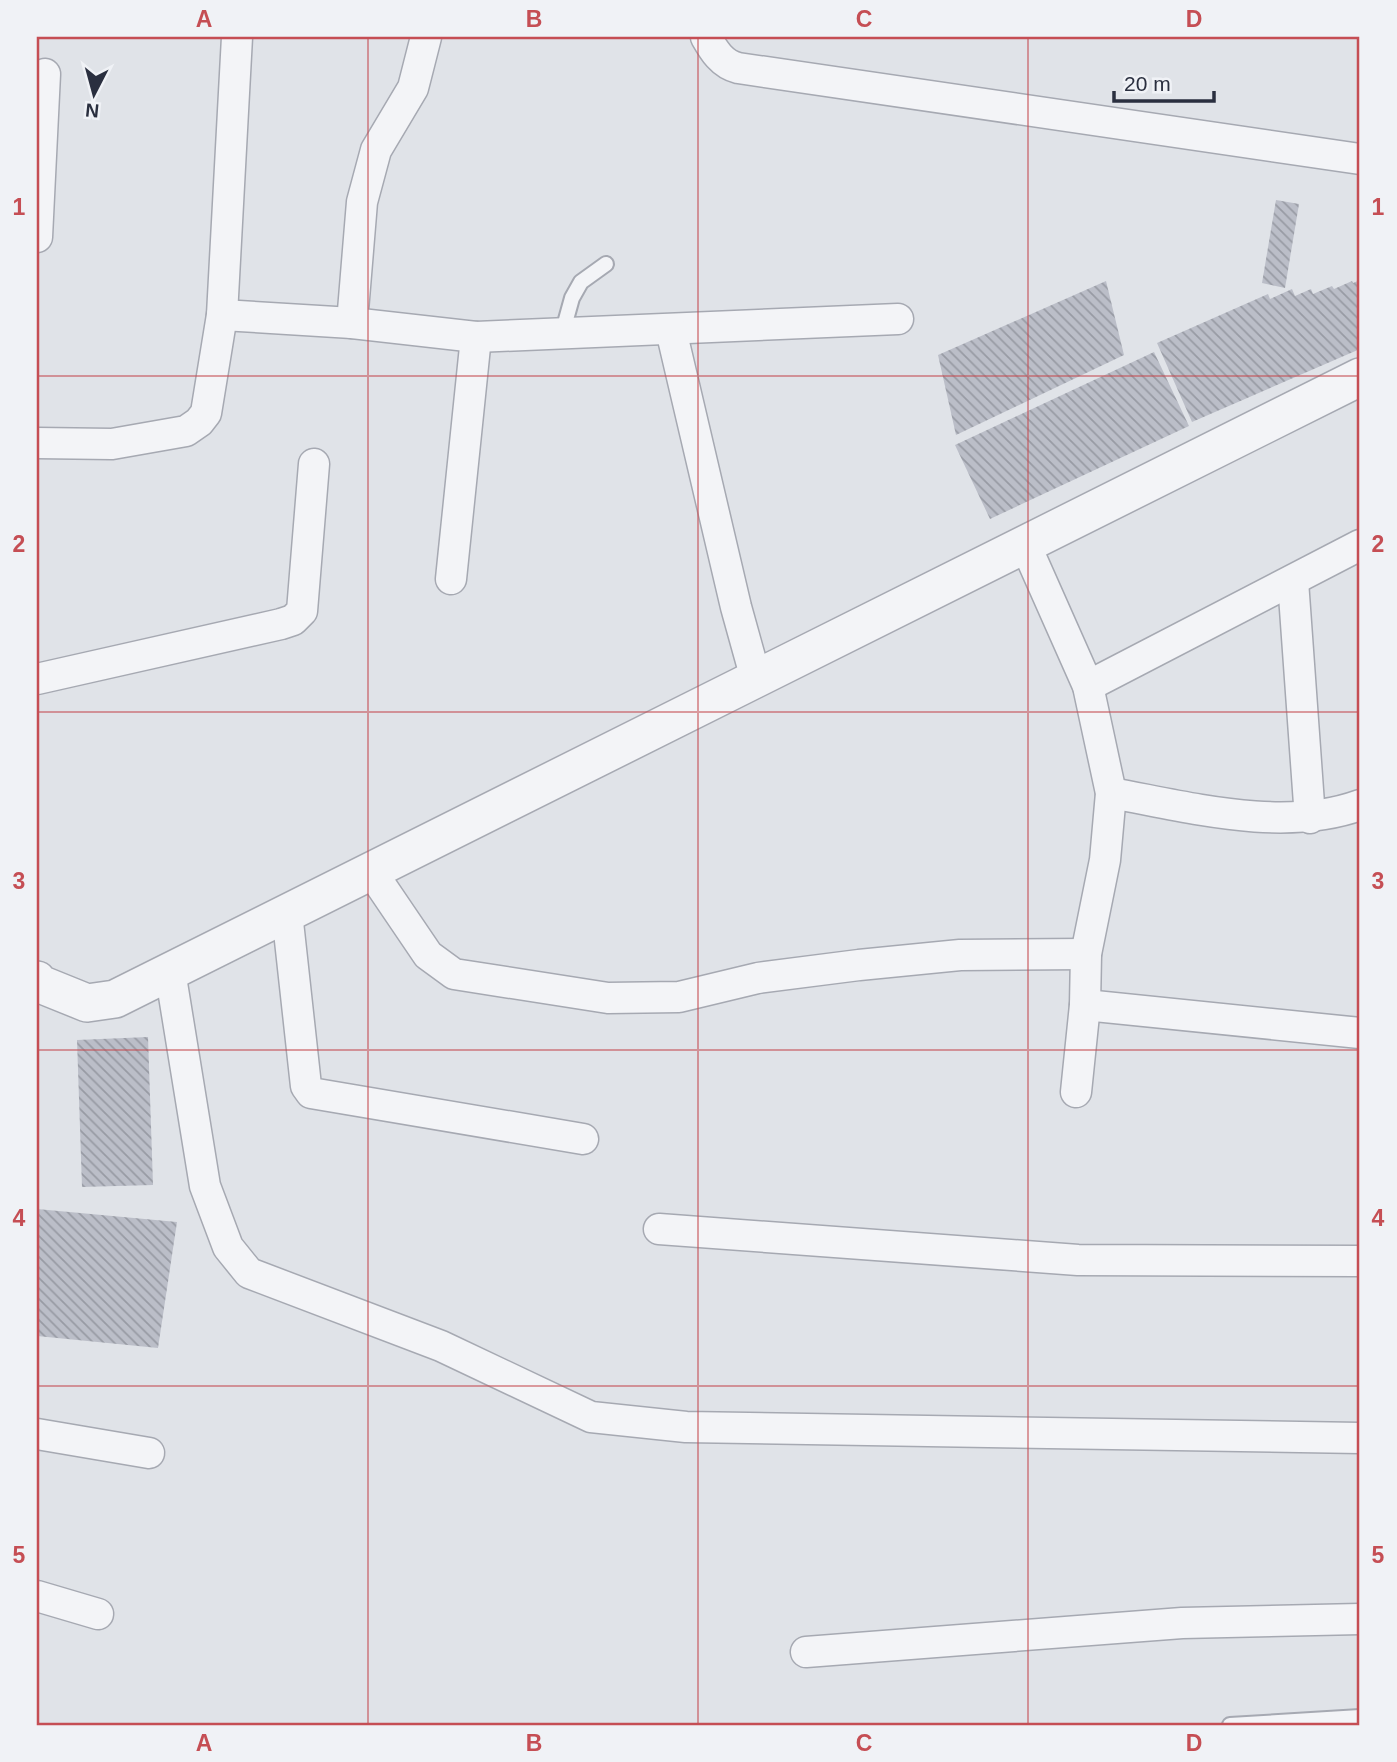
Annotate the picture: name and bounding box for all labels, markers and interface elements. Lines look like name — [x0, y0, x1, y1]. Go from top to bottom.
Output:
text: A — [196, 6, 212, 32]
text: B — [526, 6, 542, 32]
text: C — [856, 6, 872, 32]
text: D — [1186, 6, 1202, 32]
north arrow — [60, 60, 130, 130]
scale bar — [1114, 60, 1213, 104]
text: 20 m — [1124, 72, 1171, 95]
text: N — [84, 99, 100, 122]
text: 1 — [13, 194, 26, 220]
text: 1 — [1372, 194, 1385, 220]
text: 2 — [13, 531, 25, 557]
text: 2 — [1372, 531, 1384, 557]
text: 3 — [13, 868, 25, 894]
text: 3 — [1372, 868, 1384, 894]
text: 4 — [13, 1205, 26, 1231]
text: 4 — [1372, 1205, 1385, 1231]
text: 5 — [13, 1542, 26, 1568]
text: 5 — [1372, 1542, 1385, 1568]
text: A — [196, 1730, 212, 1756]
text: B — [526, 1730, 542, 1756]
text: C — [856, 1730, 872, 1756]
text: D — [1186, 1730, 1202, 1756]

